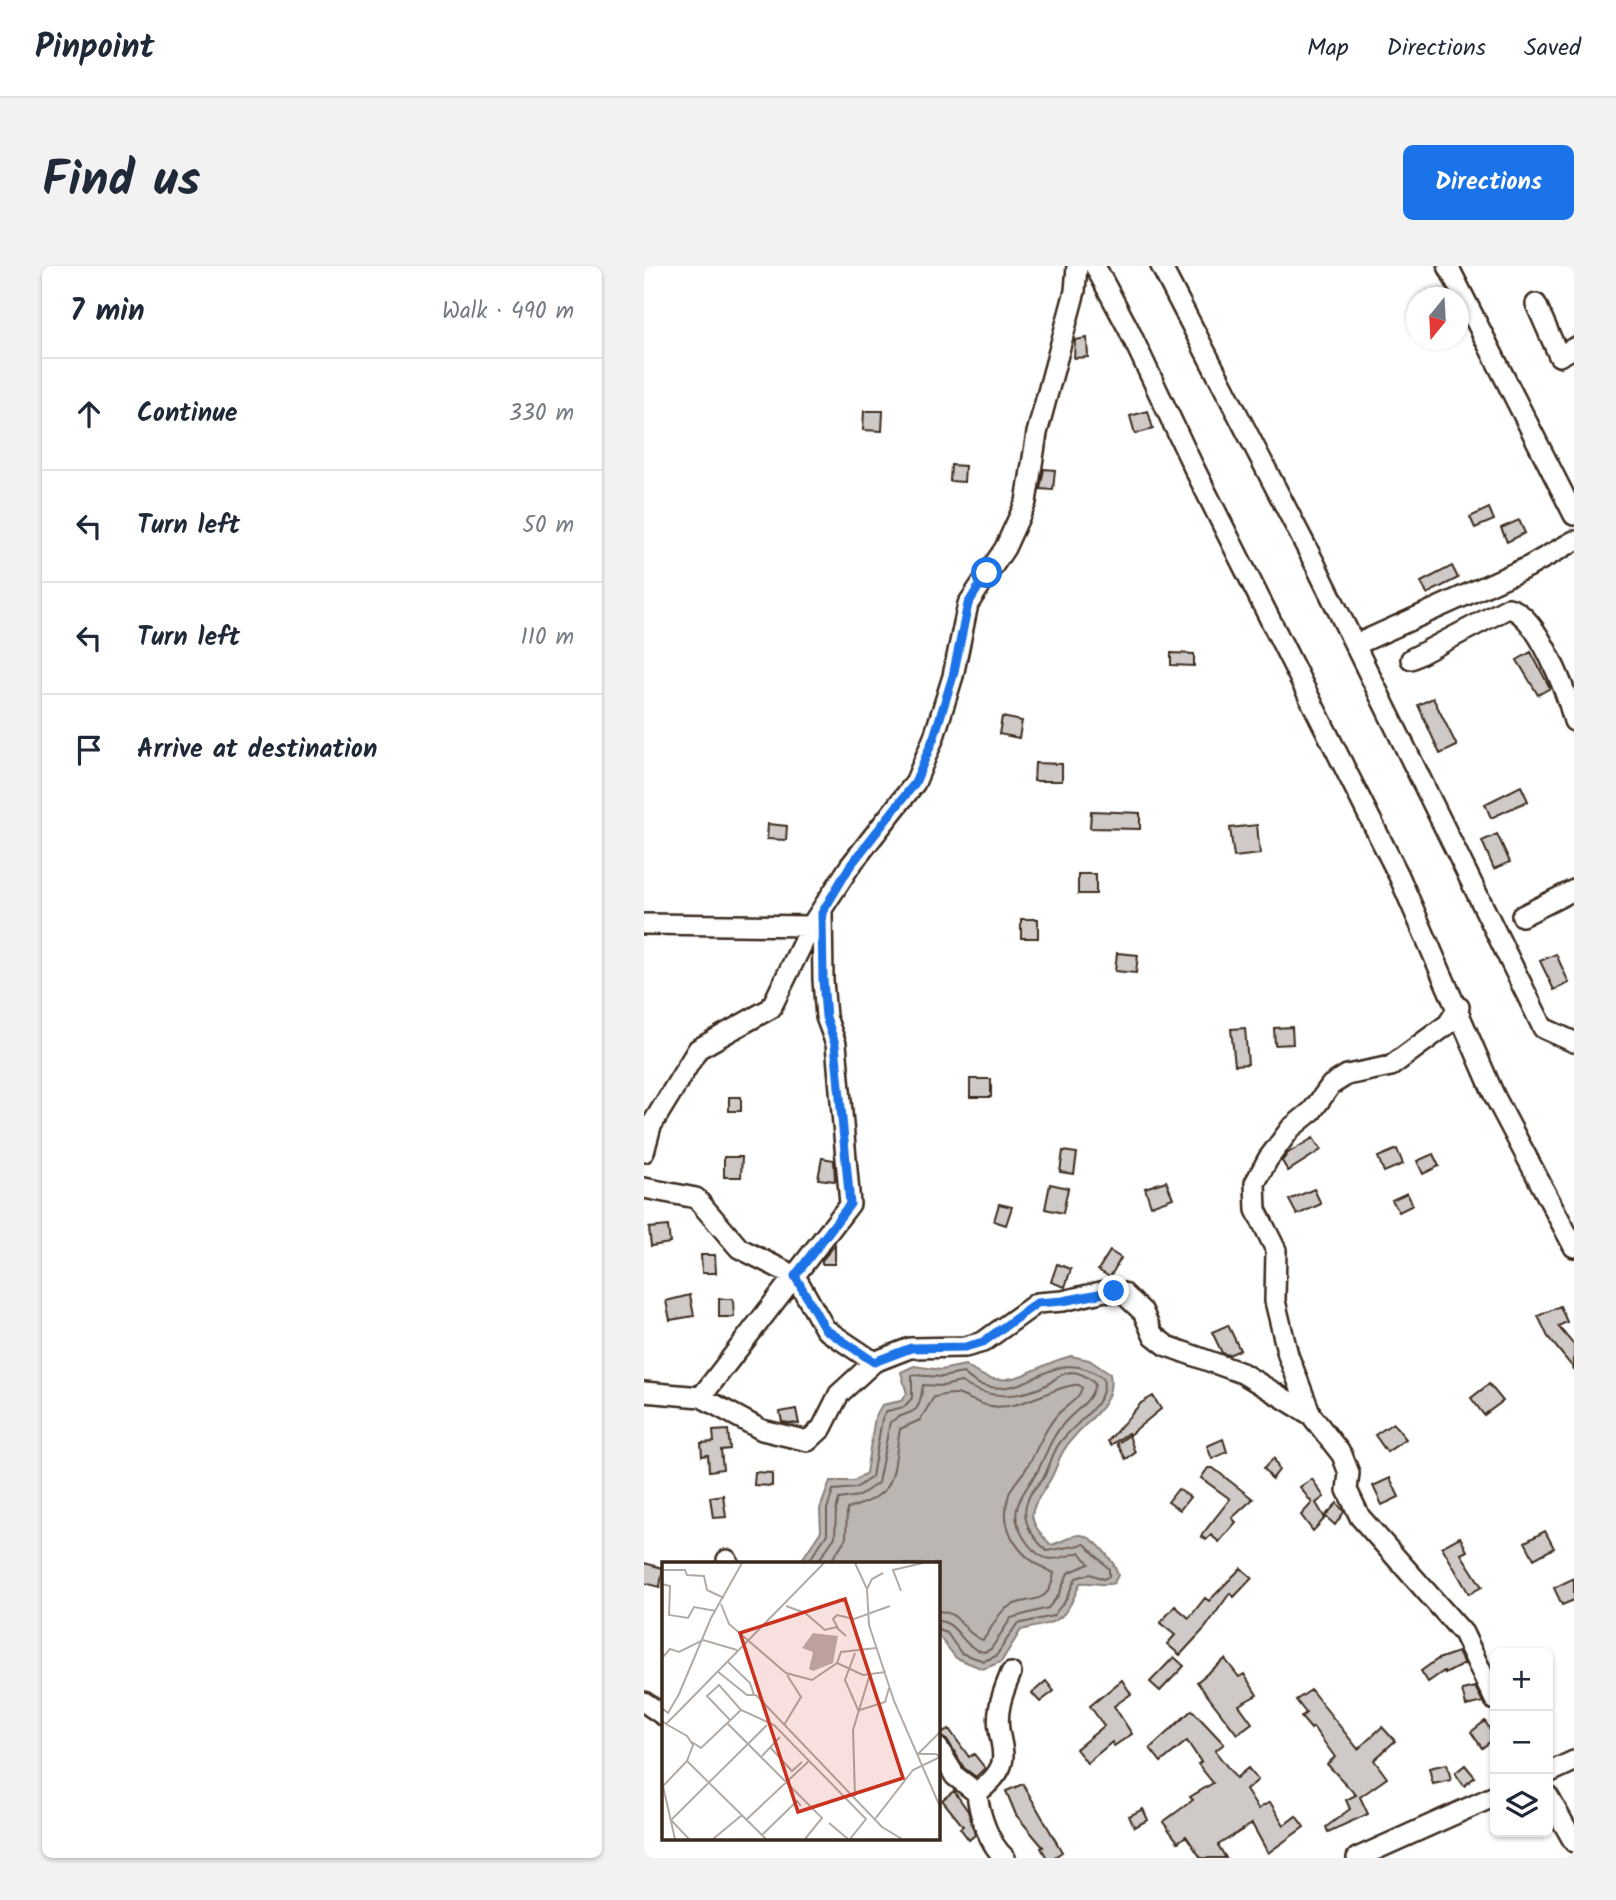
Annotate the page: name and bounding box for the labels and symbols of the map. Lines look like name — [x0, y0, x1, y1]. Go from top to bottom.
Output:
north arrow — [1406, 287, 1469, 350]
route start — [971, 557, 1002, 588]
route end — [1098, 1275, 1129, 1306]
inset map — [662, 1562, 940, 1840]

